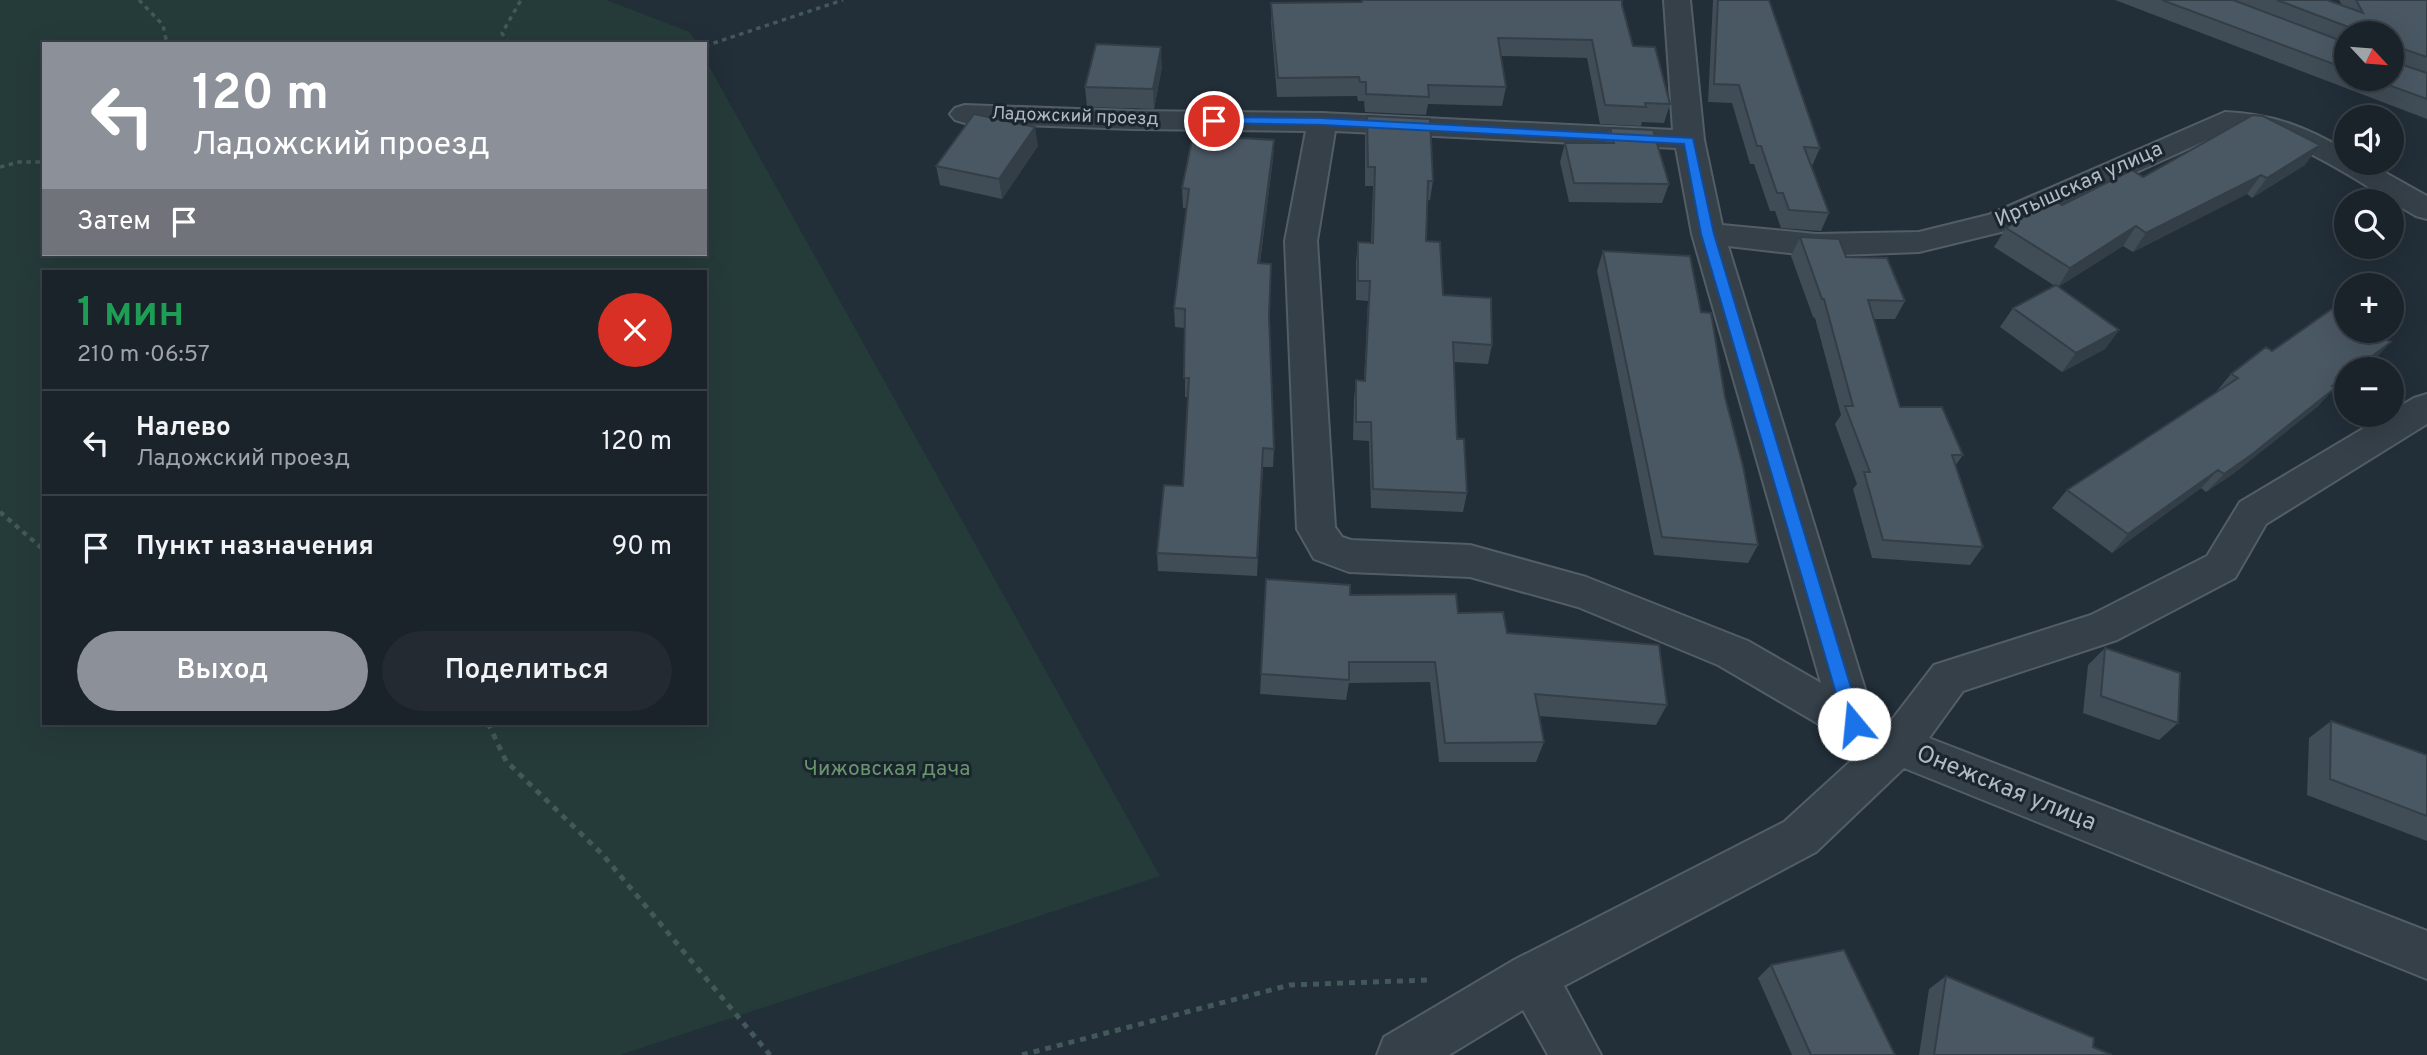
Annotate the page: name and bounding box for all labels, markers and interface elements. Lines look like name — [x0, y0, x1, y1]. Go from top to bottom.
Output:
north arrow — [2334, 21, 2404, 91]
map controls — [2334, 21, 2404, 427]
text: 120 m — [192, 65, 329, 127]
icon: left — [77, 70, 168, 161]
pin — [1184, 91, 1244, 151]
icon: arrive — [1195, 102, 1233, 140]
street label: Ладожский проезд — [991, 103, 1159, 131]
button: sound — [2334, 105, 2404, 175]
text: Ладожский проезд — [192, 126, 490, 166]
street label: Иртышская улица — [1991, 136, 2167, 234]
button: search — [2334, 189, 2404, 259]
icon: arrive — [165, 203, 203, 241]
text: Затем — [77, 206, 151, 239]
button: + — [2334, 273, 2404, 343]
text: 1 мин — [77, 288, 184, 341]
button: close — [598, 293, 672, 367]
text: 210 m · 06:57 — [77, 341, 210, 370]
button: − — [2334, 357, 2404, 427]
text: Налево — [136, 412, 231, 445]
icon: left — [77, 424, 115, 462]
text: 120 m — [602, 426, 672, 459]
text: Ладожский проезд — [136, 445, 350, 474]
icon: arrive — [77, 529, 115, 567]
text: Пункт назначения — [136, 531, 374, 564]
text: 90 m — [612, 531, 672, 564]
button: Выход — [77, 631, 368, 711]
button: Поделиться — [382, 631, 672, 711]
position arrow — [1817, 687, 1891, 761]
street label: Онежская улица — [1912, 739, 2100, 839]
park label: Чижовская дача — [804, 756, 970, 783]

